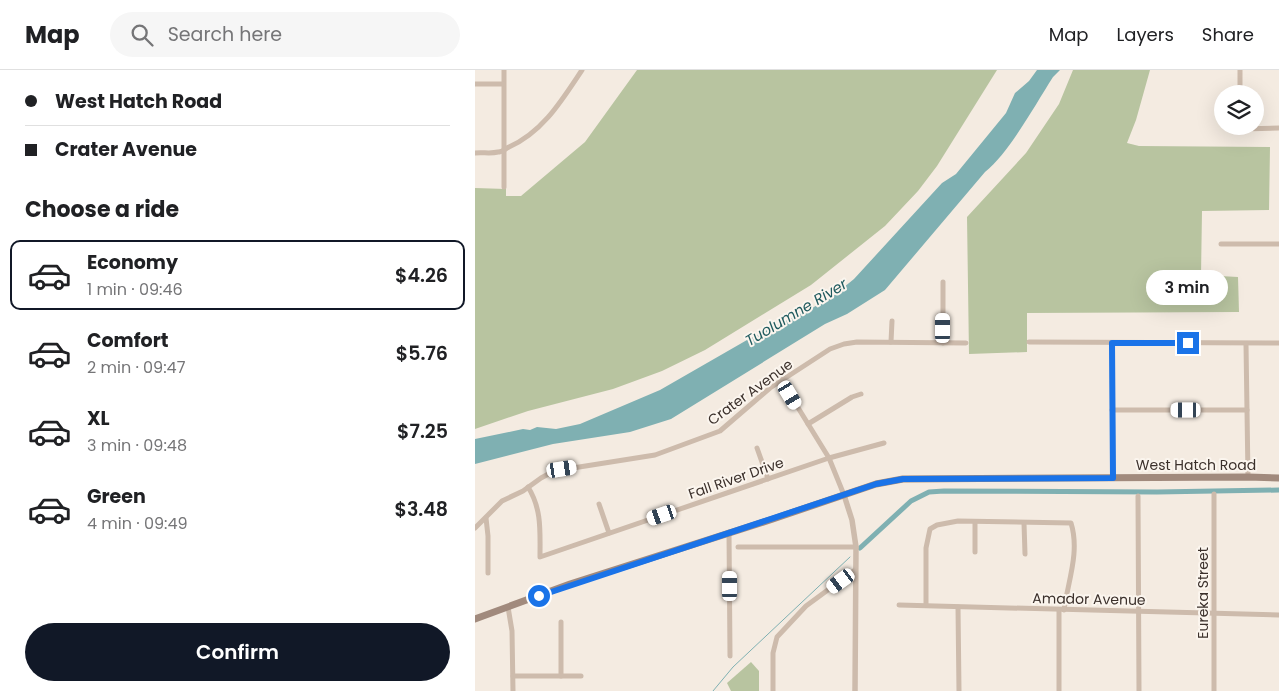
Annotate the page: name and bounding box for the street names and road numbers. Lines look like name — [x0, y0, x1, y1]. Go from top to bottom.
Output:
street label: Crater Avenue — [703, 354, 797, 430]
street label: Fall River Drive — [686, 452, 787, 504]
street label: West Hatch Road — [1136, 455, 1256, 475]
street label: Eureka Street — [1193, 547, 1213, 639]
street label: Amador Avenue — [1032, 588, 1146, 610]

